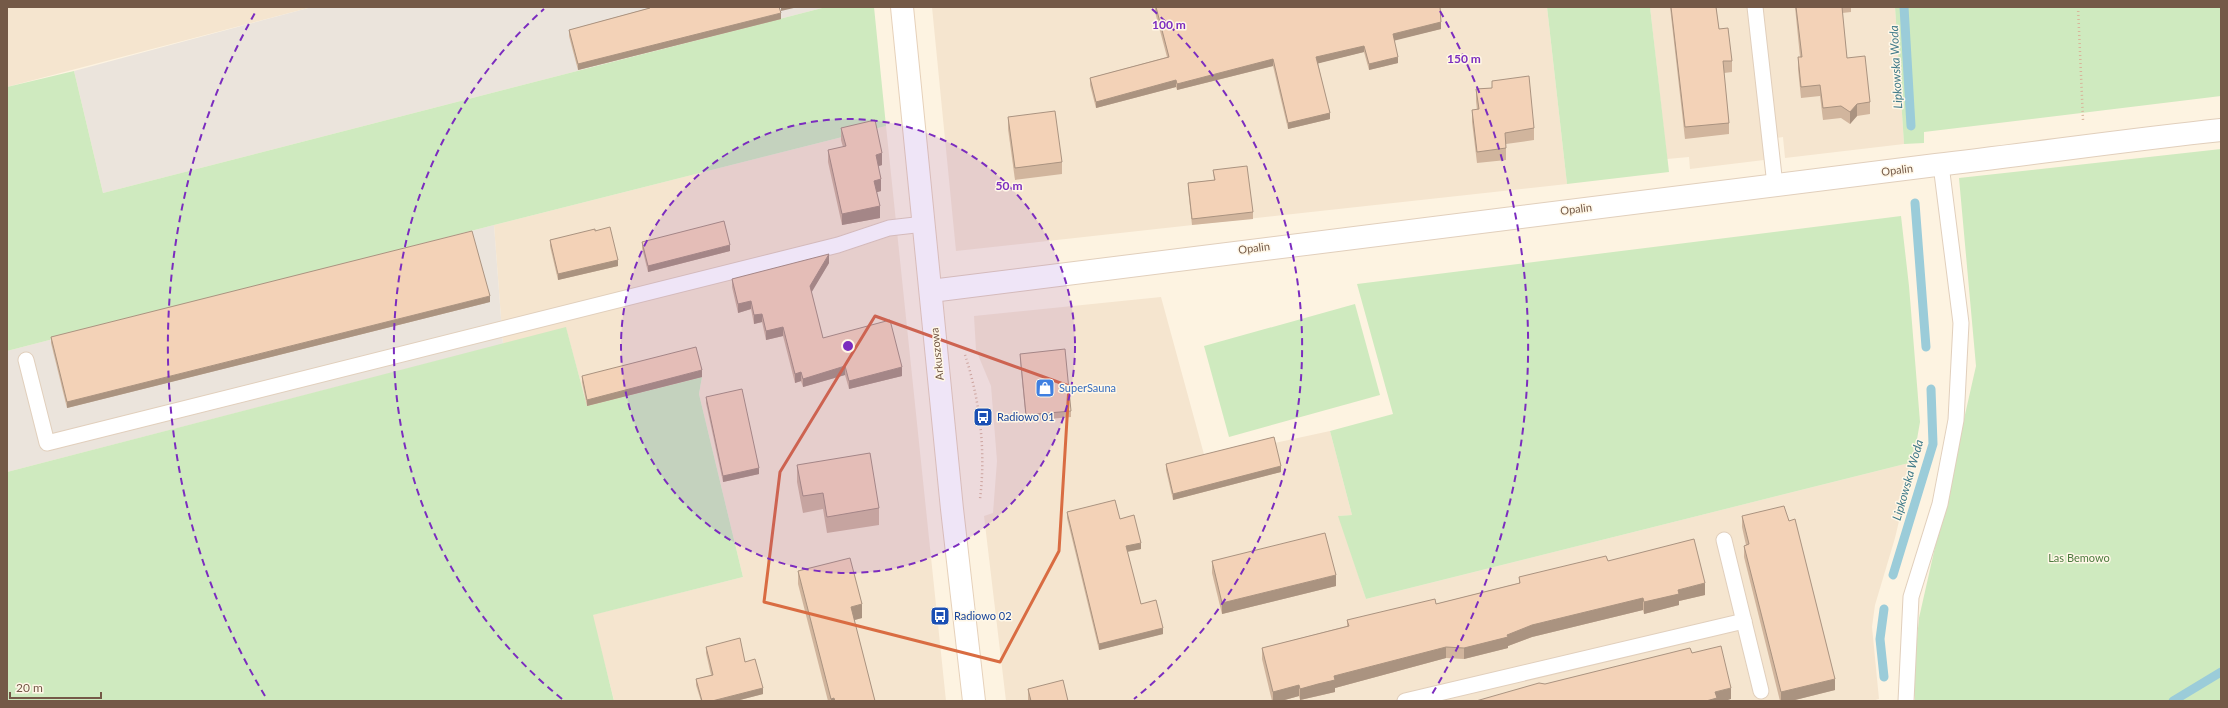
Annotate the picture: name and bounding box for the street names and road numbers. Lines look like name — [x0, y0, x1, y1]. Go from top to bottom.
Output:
street label: Opalin — [1880, 161, 1913, 178]
street label: Opalin — [1559, 200, 1592, 217]
street label: Opalin — [1237, 239, 1270, 256]
street label: Arkuszowa — [927, 327, 946, 381]

